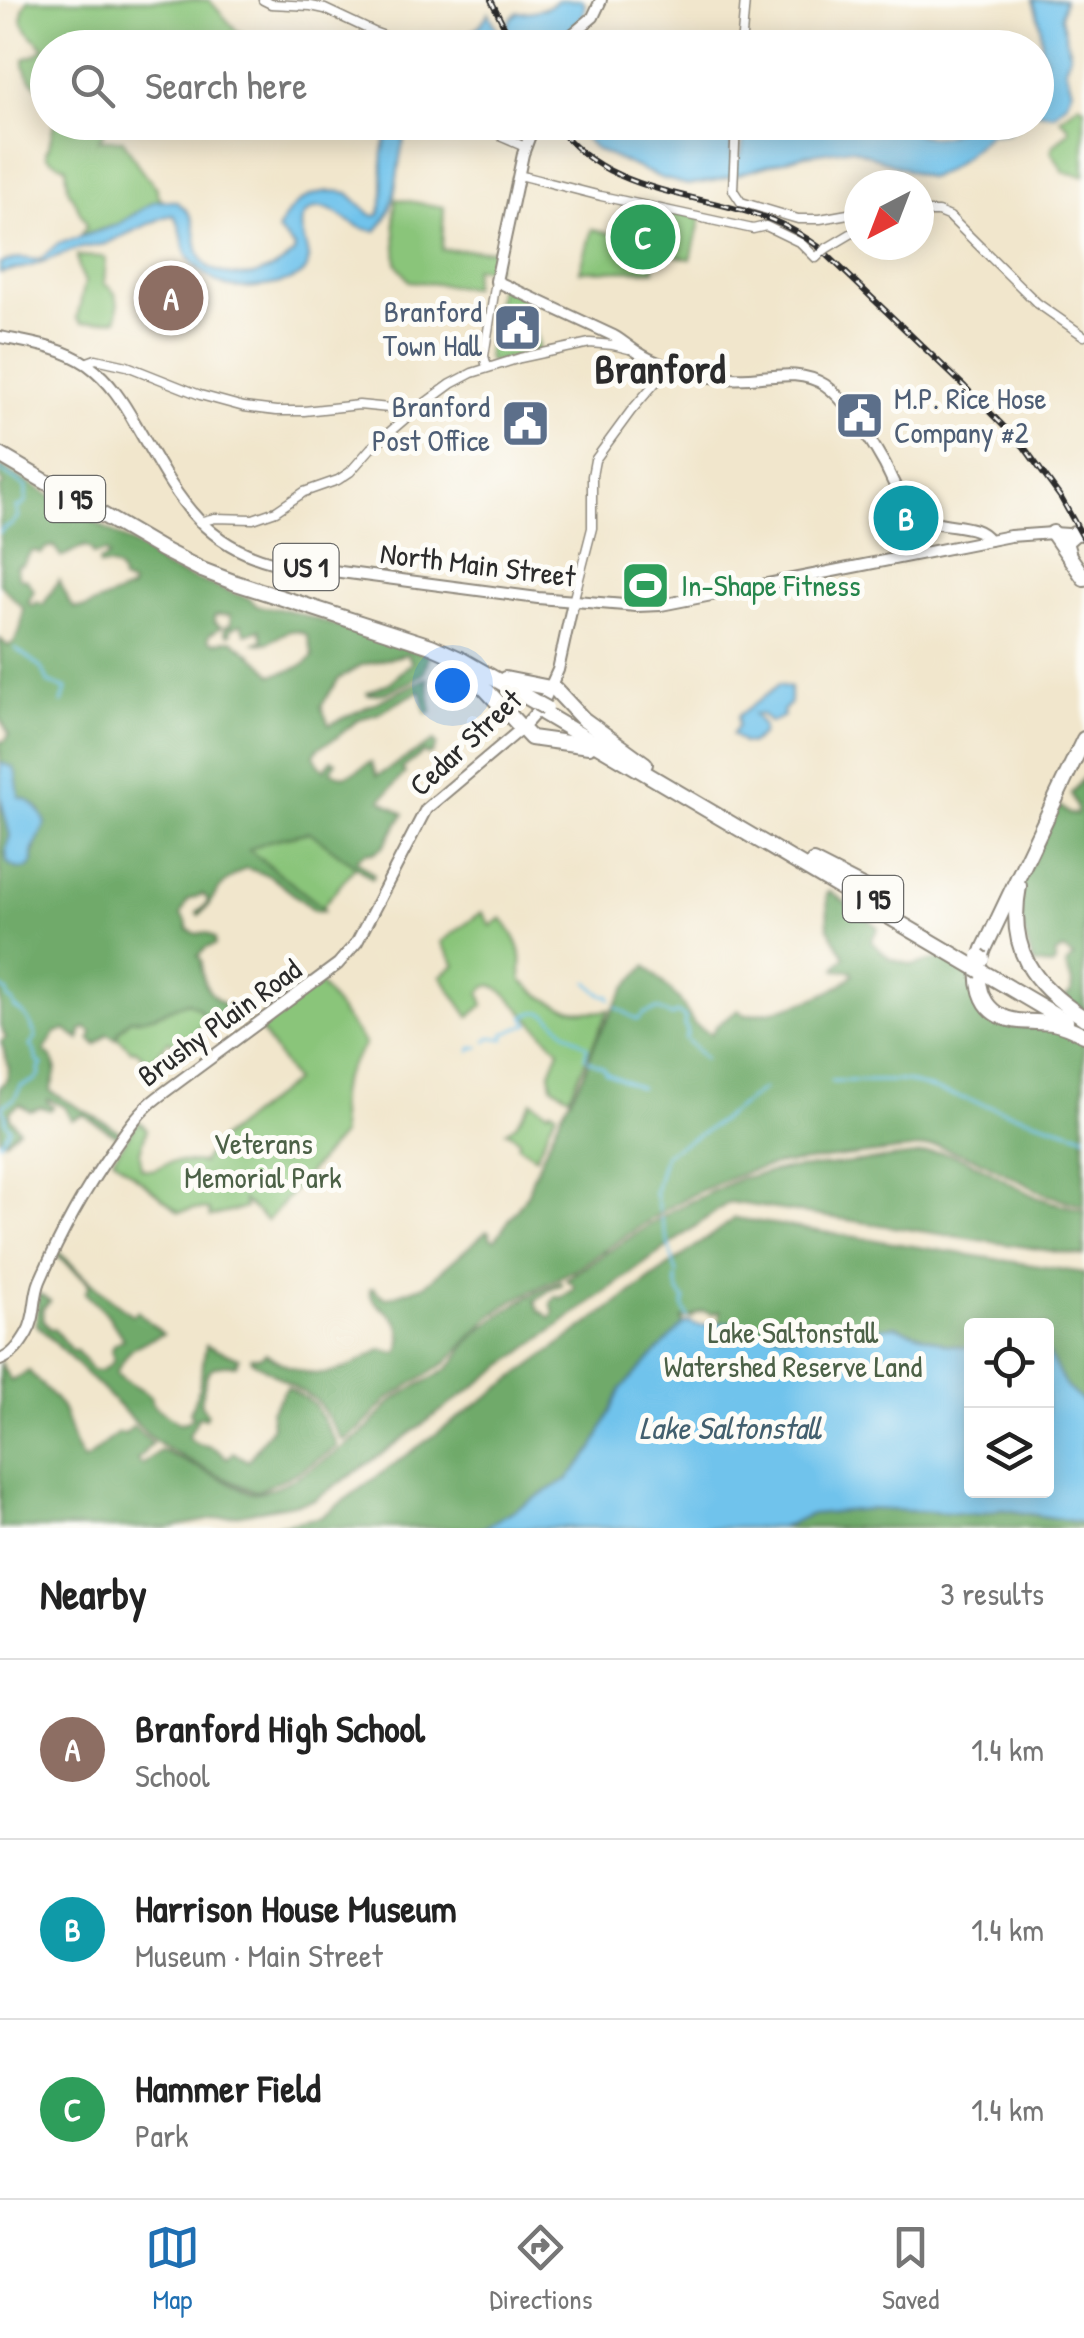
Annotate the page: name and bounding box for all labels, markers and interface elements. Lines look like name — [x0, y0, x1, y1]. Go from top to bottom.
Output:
search box — [30, 30, 1054, 140]
icon: search — [65, 58, 120, 113]
text: Search here — [145, 59, 307, 111]
north arrow — [844, 170, 934, 260]
pin: C — [610, 200, 676, 274]
pin: A — [138, 260, 204, 336]
place label: Branford Town Hall — [383, 291, 483, 365]
public building icon: Branford Town Hall — [491, 302, 543, 354]
district label: Branford — [595, 341, 726, 395]
place label: M.P. Rice Hose Company #2 — [894, 378, 1047, 452]
place label: Branford Post Office — [372, 386, 490, 460]
public building icon: M.P. Rice Hose Company #2 — [833, 389, 885, 441]
public building icon: Branford Post Office — [499, 397, 551, 449]
road number: I 95 — [45, 476, 105, 522]
pin: B — [874, 480, 938, 556]
street label: North Main Street — [378, 532, 578, 596]
road number: US 1 — [274, 544, 338, 590]
sports icon: In-Shape Fitness — [620, 559, 672, 611]
place label: In-Shape Fitness — [681, 565, 860, 605]
your location — [427, 660, 478, 711]
street label: Cedar Street — [400, 679, 530, 804]
road number: I 95 — [843, 876, 903, 922]
street label: Brushy Plain Road — [129, 949, 309, 1095]
park label: Veterans Memorial Park — [184, 1123, 342, 1197]
park label: Lake Saltonstall Watershed Reserve Land — [664, 1312, 922, 1386]
map controls — [964, 1318, 1054, 1498]
button: locate — [964, 1318, 1054, 1408]
water label: Lake Saltonstall — [639, 1406, 823, 1449]
button: layers — [964, 1408, 1054, 1498]
text: Nearby — [40, 1565, 147, 1622]
text: 3 results — [940, 1572, 1044, 1615]
text: Branford High School — [135, 1702, 425, 1754]
text: A — [65, 1728, 80, 1771]
text: 1.4 km — [971, 1728, 1044, 1771]
text: School — [135, 1754, 210, 1797]
text: Harrison House Museum — [135, 1882, 457, 1934]
text: B — [64, 1908, 81, 1951]
text: 1.4 km — [971, 1908, 1044, 1951]
text: Museum · Main Street — [135, 1934, 383, 1977]
text: Hammer Field — [135, 2062, 321, 2114]
text: C — [64, 2088, 81, 2131]
text: 1.4 km — [971, 2088, 1044, 2131]
text: Park — [135, 2114, 189, 2157]
tab: Map — [145, 2220, 200, 2318]
tab: Directions — [489, 2220, 592, 2318]
tab: Saved — [882, 2220, 939, 2318]

